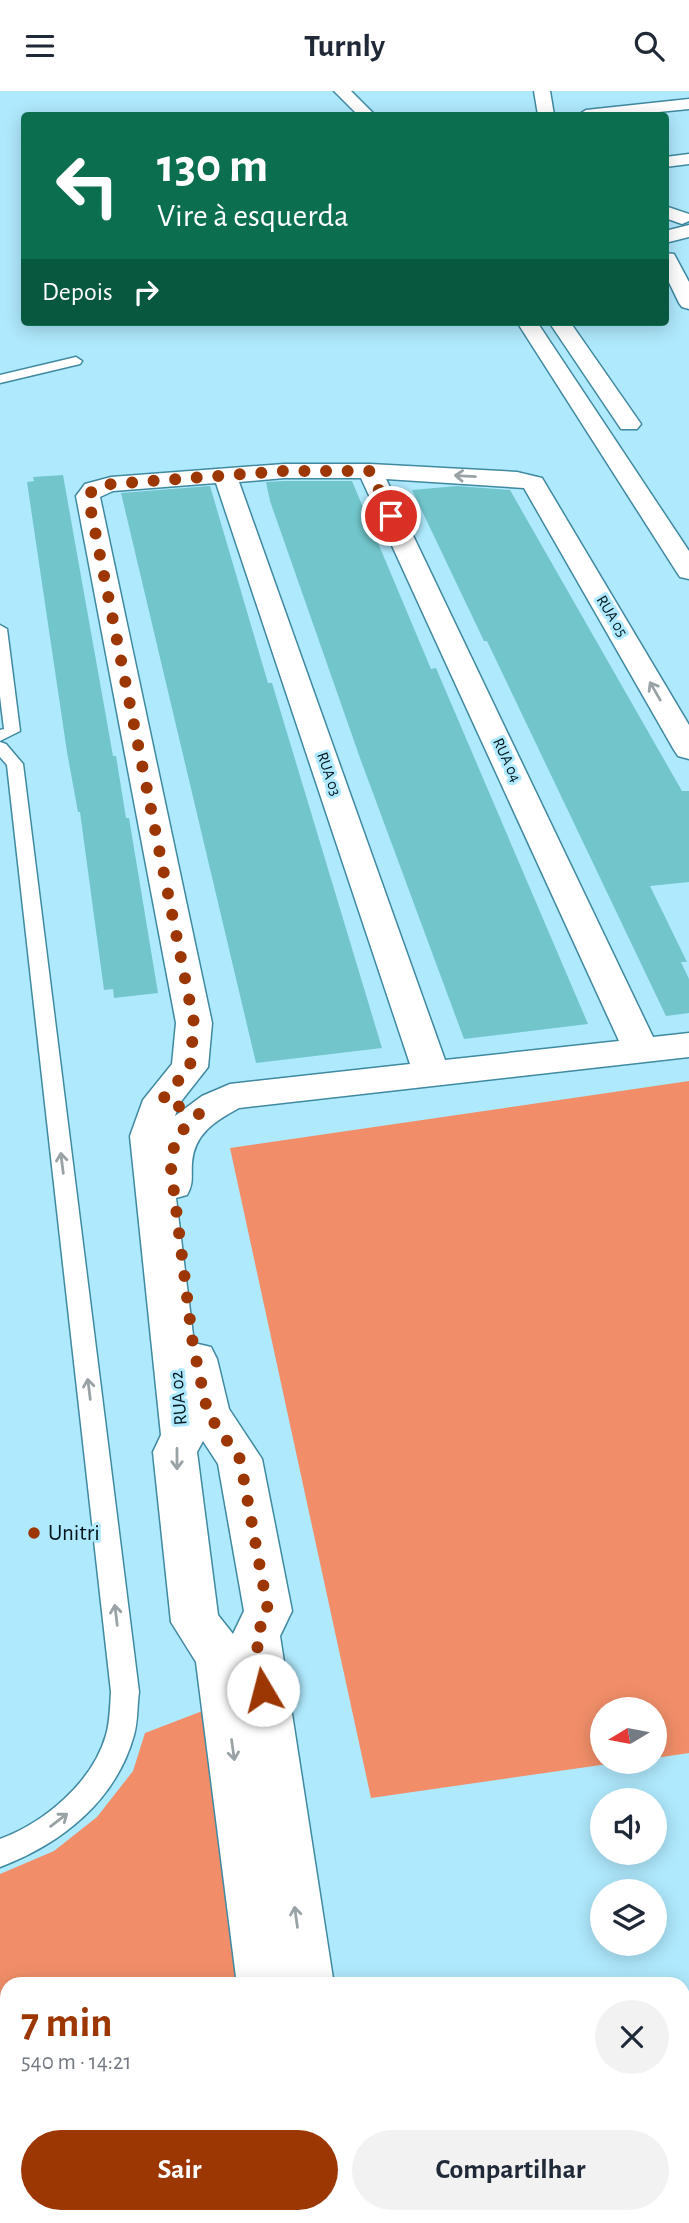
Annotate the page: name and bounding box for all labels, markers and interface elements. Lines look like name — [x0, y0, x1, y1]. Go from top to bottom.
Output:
icon: menu — [21, 27, 59, 65]
icon: search — [630, 27, 668, 65]
text: Turnly — [304, 30, 385, 62]
icon: left — [42, 140, 133, 231]
text: 130 m — [157, 142, 268, 191]
text: Vire à esquerda — [157, 200, 349, 232]
icon: right — [127, 273, 165, 311]
text: Depois — [42, 279, 113, 305]
one-way arrow — [454, 470, 477, 483]
pin — [361, 486, 421, 546]
icon: arrive — [372, 497, 410, 535]
street label: RUA 05 — [593, 592, 631, 640]
one-way arrow — [648, 682, 662, 702]
street label: RUA 04 — [490, 736, 524, 785]
street label: RUA 03 — [314, 750, 344, 798]
one-way arrow — [56, 1152, 69, 1175]
street label: RUA 02 — [167, 1370, 191, 1426]
one-way arrow — [83, 1378, 96, 1401]
one-way arrow — [170, 1447, 184, 1470]
place label: Unitri — [48, 1522, 100, 1545]
marker: Unitri — [26, 1525, 42, 1541]
one-way arrow — [110, 1604, 123, 1626]
position arrow — [226, 1653, 300, 1727]
north arrow — [590, 1697, 667, 1775]
map controls — [590, 1697, 667, 1956]
one-way arrow — [226, 1738, 239, 1761]
button: sound — [590, 1788, 667, 1865]
one-way arrow — [49, 1813, 68, 1828]
button: layers — [590, 1879, 667, 1956]
one-way arrow — [289, 1906, 302, 1929]
button: close — [595, 2000, 669, 2074]
text: 7 min — [21, 2002, 113, 2044]
text: 540 m · 14:21 — [21, 2051, 132, 2074]
button: Sair — [21, 2130, 338, 2210]
button: Compartilhar — [352, 2130, 669, 2210]

